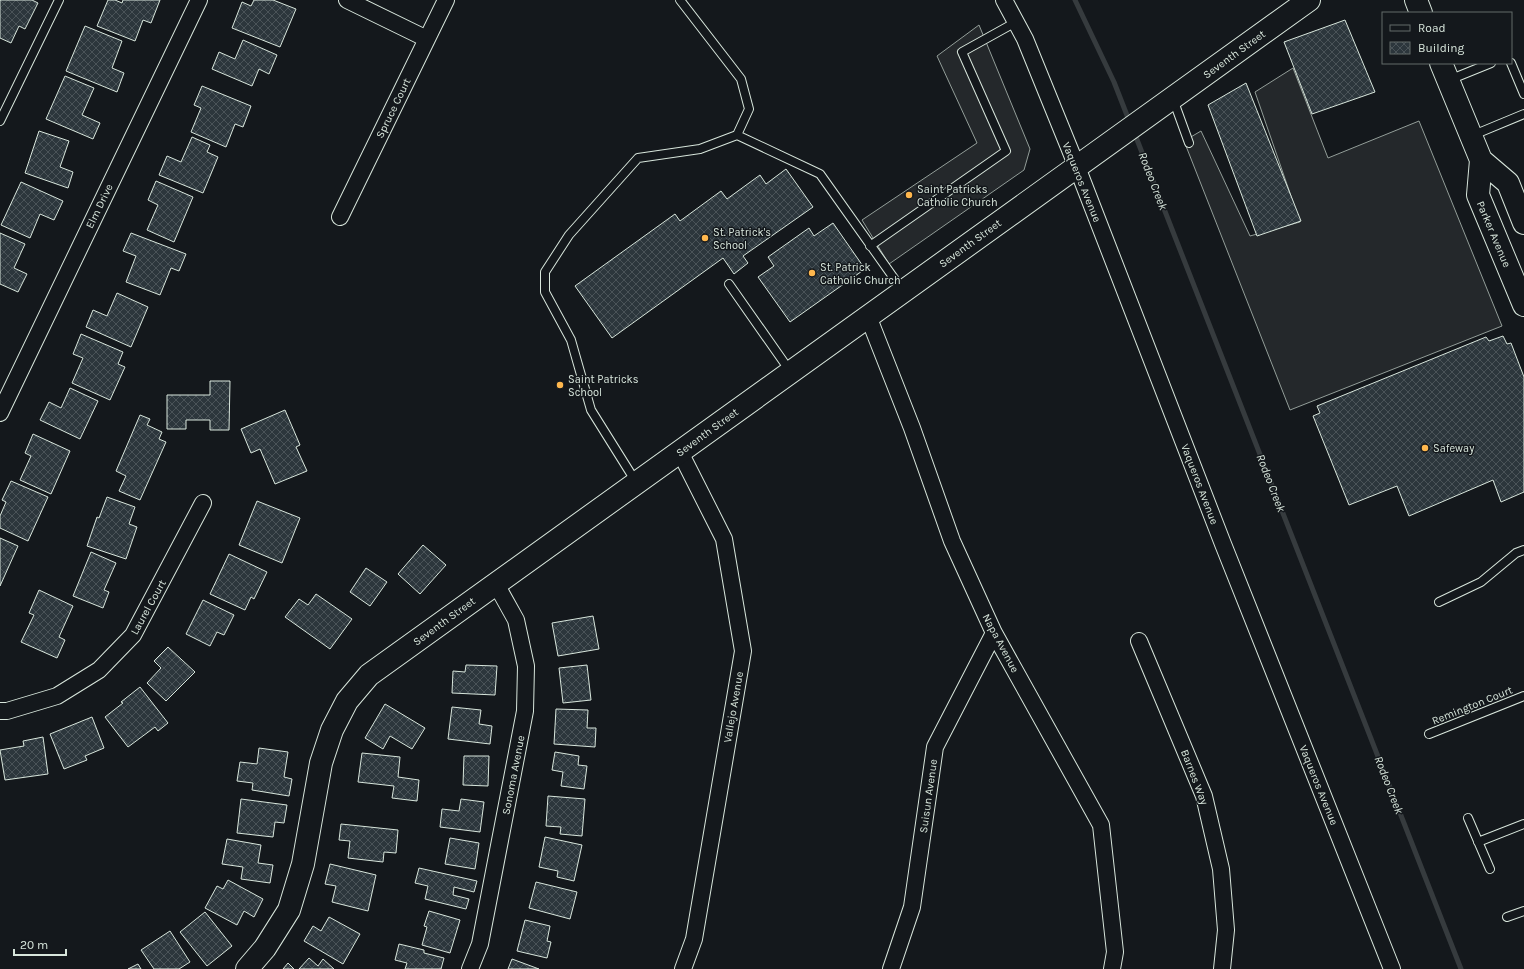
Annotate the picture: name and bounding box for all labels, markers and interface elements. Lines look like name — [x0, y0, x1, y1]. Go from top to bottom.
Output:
legend — [1382, 12, 1512, 64]
text: Road — [1418, 21, 1446, 35]
street label: Seventh Street — [1201, 27, 1268, 81]
text: Building — [1418, 41, 1465, 55]
street label: Spruce Court — [373, 76, 414, 140]
street label: Vaqueros Avenue — [1060, 140, 1104, 224]
water label: Rodeo Creek — [1136, 150, 1171, 213]
street label: Elm Drive — [83, 182, 116, 231]
place label: Saint Patricks Catholic Church — [917, 183, 998, 209]
marker: Saint Patricks Catholic Church — [904, 190, 914, 200]
street label: Parker Avenue — [1474, 199, 1513, 270]
street label: Seventh Street — [937, 216, 1004, 270]
place label: St. Patrick's School — [713, 226, 771, 252]
marker: St. Patrick's School — [700, 233, 710, 243]
place label: St. Patrick Catholic Church — [820, 261, 901, 287]
marker: St. Patrick Catholic Church — [807, 268, 817, 278]
place label: Saint Patricks School — [568, 373, 639, 399]
marker: Saint Patricks School — [555, 380, 565, 390]
street label: Seventh Street — [674, 405, 741, 459]
street label: Vaqueros Avenue — [1178, 442, 1221, 527]
place label: Safeway — [1433, 442, 1474, 455]
marker: Safeway — [1420, 443, 1430, 453]
water label: Rodeo Creek — [1254, 452, 1289, 515]
street label: Laurel Court — [128, 578, 169, 637]
street label: Seventh Street — [411, 594, 478, 648]
street label: Napa Avenue — [980, 612, 1022, 675]
street label: Vallejo Avenue — [721, 670, 746, 744]
street label: Remington Court — [1430, 683, 1514, 728]
street label: Sonoma Avenue — [499, 734, 528, 816]
street label: Vaqueros Avenue — [1297, 743, 1341, 827]
street label: Barnes Way — [1178, 748, 1211, 807]
water label: Rodeo Creek — [1372, 754, 1407, 817]
street label: Suisun Avenue — [917, 758, 940, 834]
scale bar — [14, 931, 66, 957]
text: 20 m — [20, 938, 48, 952]

